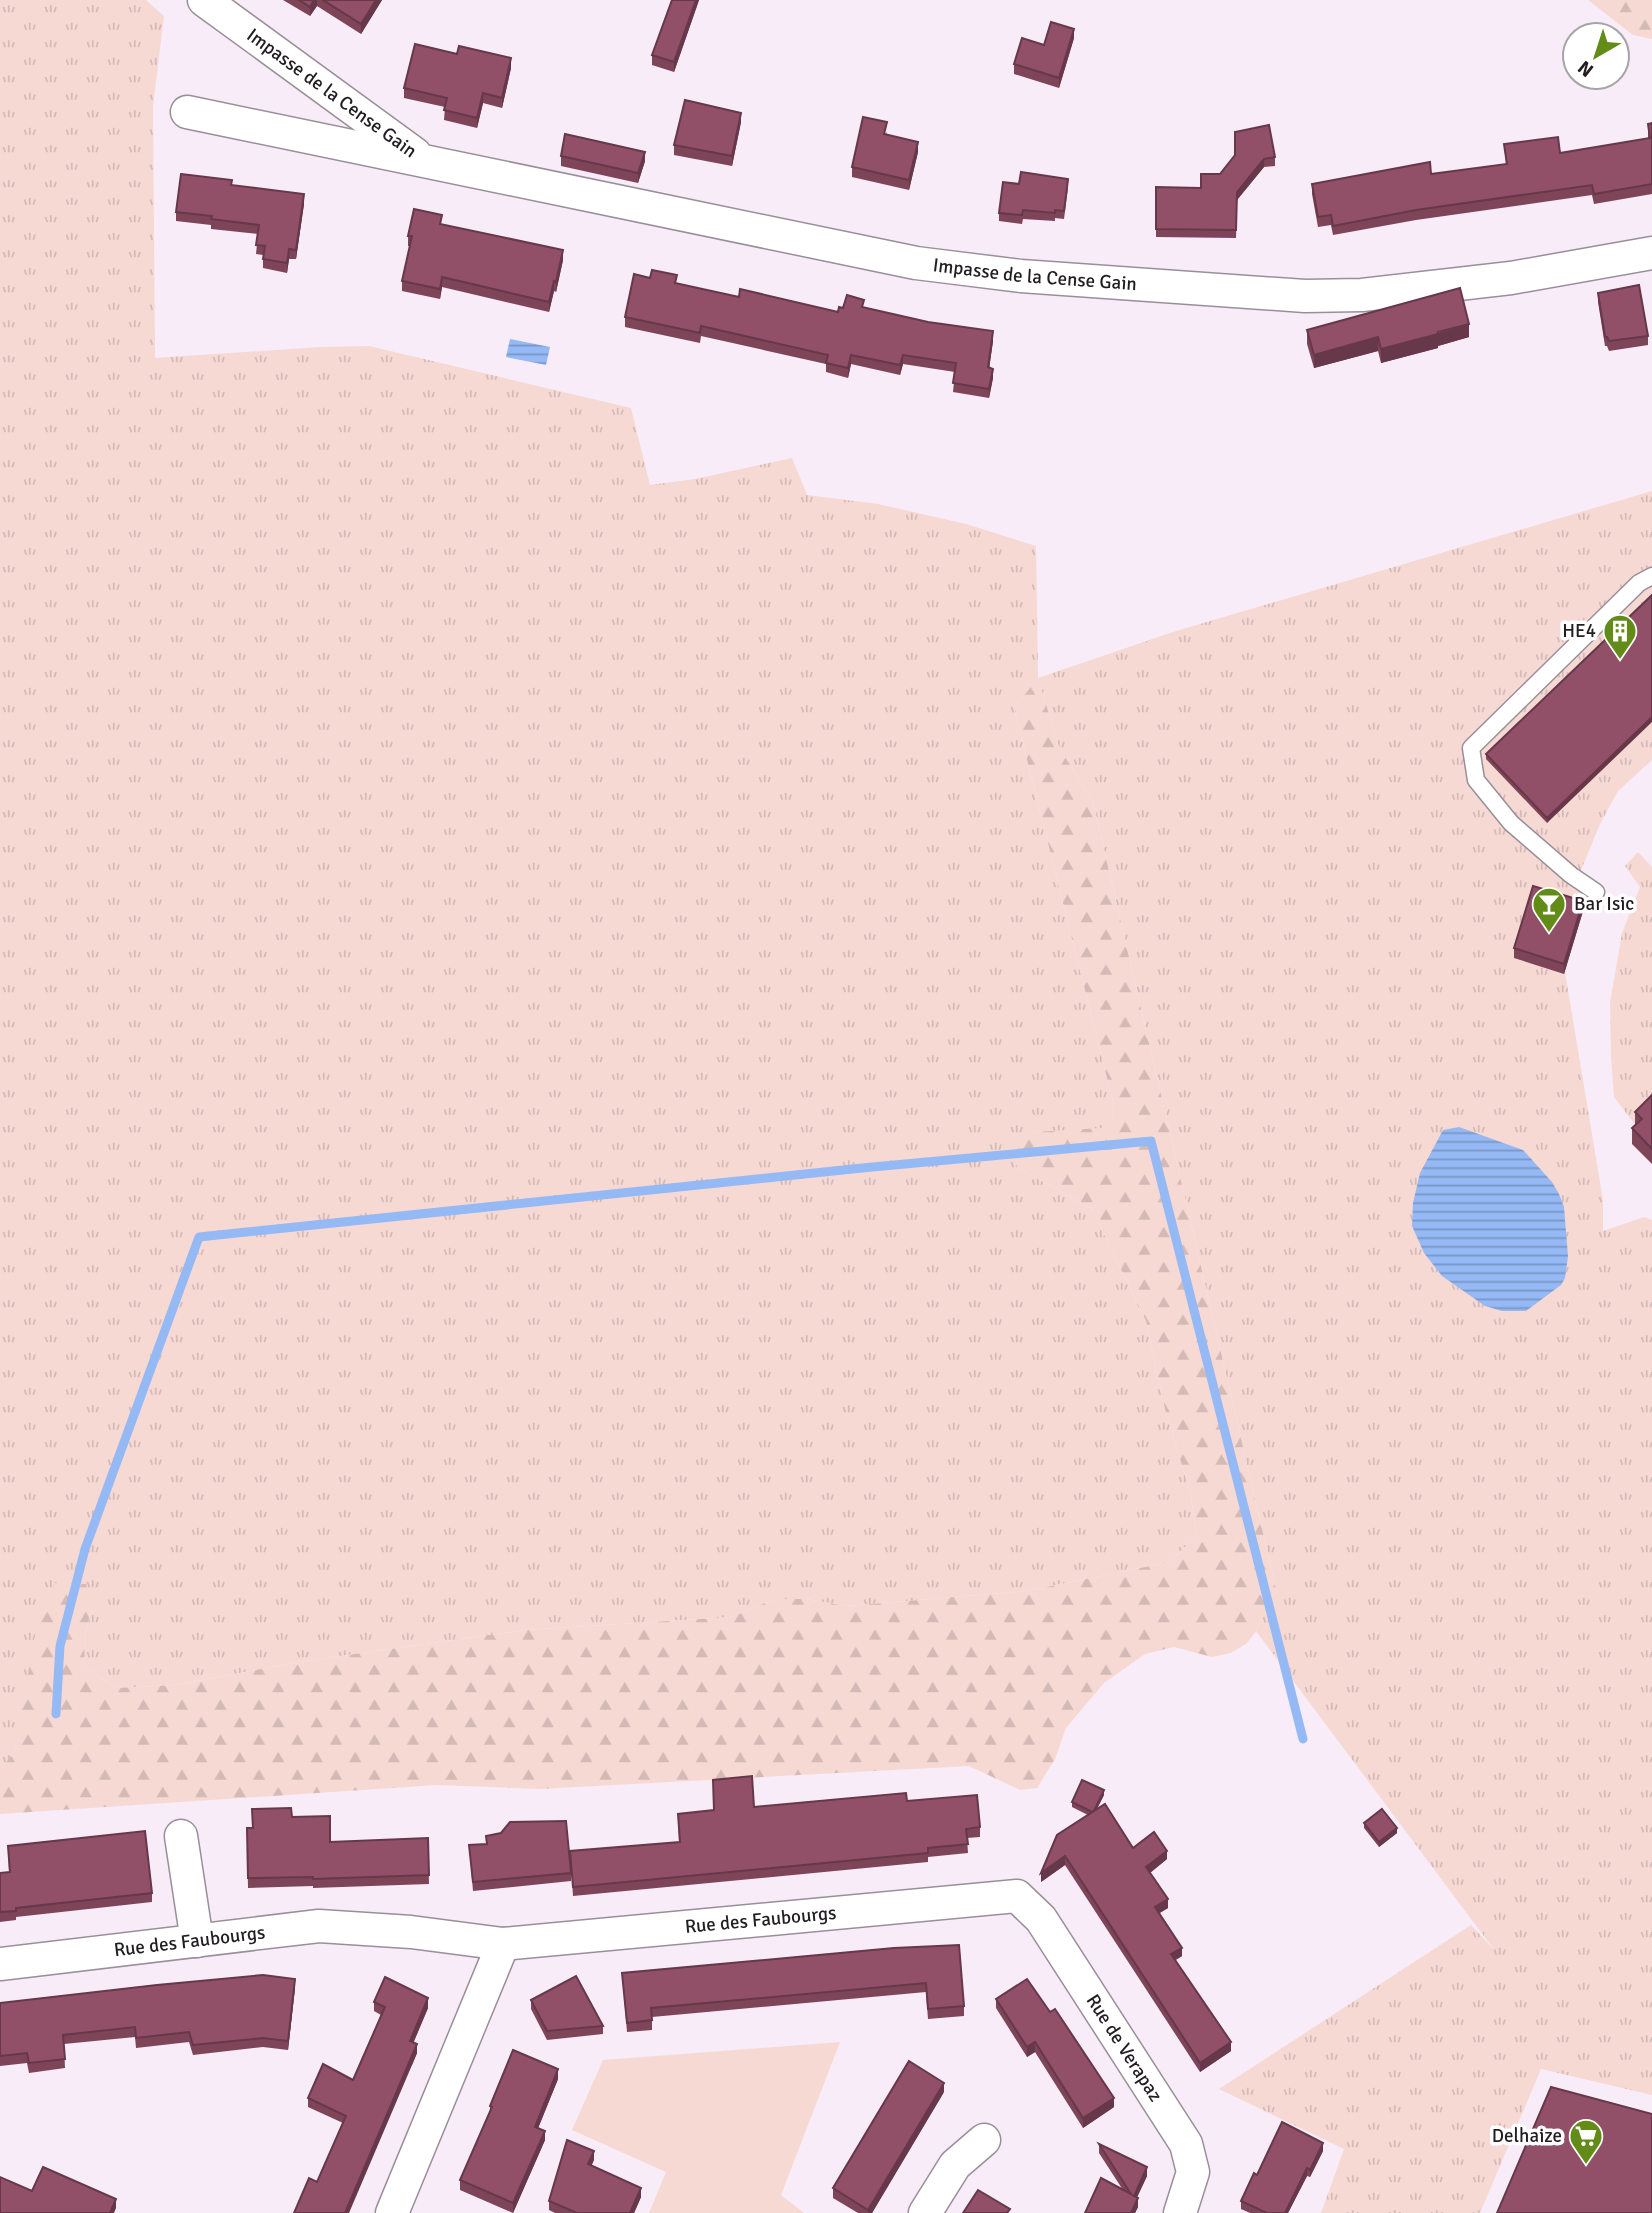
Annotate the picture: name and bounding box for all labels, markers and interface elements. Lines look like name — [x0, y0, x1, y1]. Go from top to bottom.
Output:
north arrow — [1561, 21, 1631, 91]
street label: Impasse de la Cense Gain — [242, 23, 421, 163]
text: N — [1573, 55, 1599, 82]
street label: Impasse de la Cense Gain — [932, 253, 1138, 296]
building icon: HE4 — [1601, 612, 1639, 661]
place label: HE4 — [1562, 619, 1596, 643]
bar icon: Bar Isic — [1530, 885, 1568, 934]
place label: Bar Isic — [1574, 892, 1634, 916]
street label: Rue des Faubourgs — [684, 1901, 837, 1939]
street label: Rue des Faubourgs — [113, 1921, 267, 1962]
street label: Rue de Verapaz — [1081, 1990, 1167, 2106]
supermarket icon: Delhaize — [1567, 2117, 1605, 2166]
place label: Delhaize — [1492, 2124, 1562, 2148]

